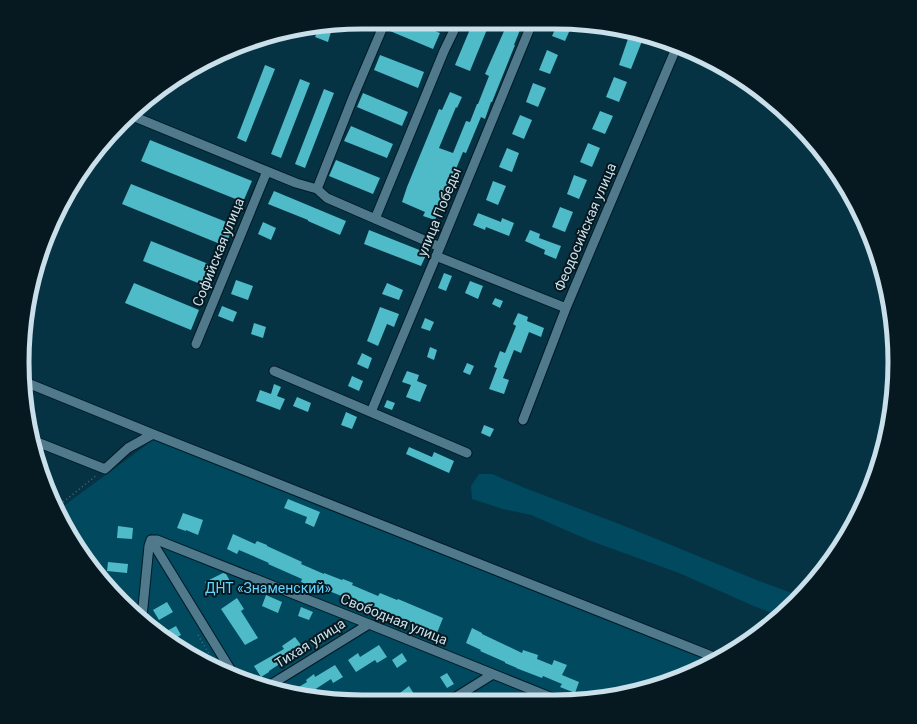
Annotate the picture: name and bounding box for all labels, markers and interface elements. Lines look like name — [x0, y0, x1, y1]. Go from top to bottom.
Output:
street label: Феодосийская улица — [551, 160, 619, 294]
street label: улица Победы — [414, 165, 464, 259]
street label: Софийская улица — [189, 195, 247, 309]
park label: ДНТ «Знаменский» — [205, 580, 331, 596]
street label: Свободная улица — [338, 590, 450, 648]
street label: Тихая улица — [272, 615, 348, 671]

